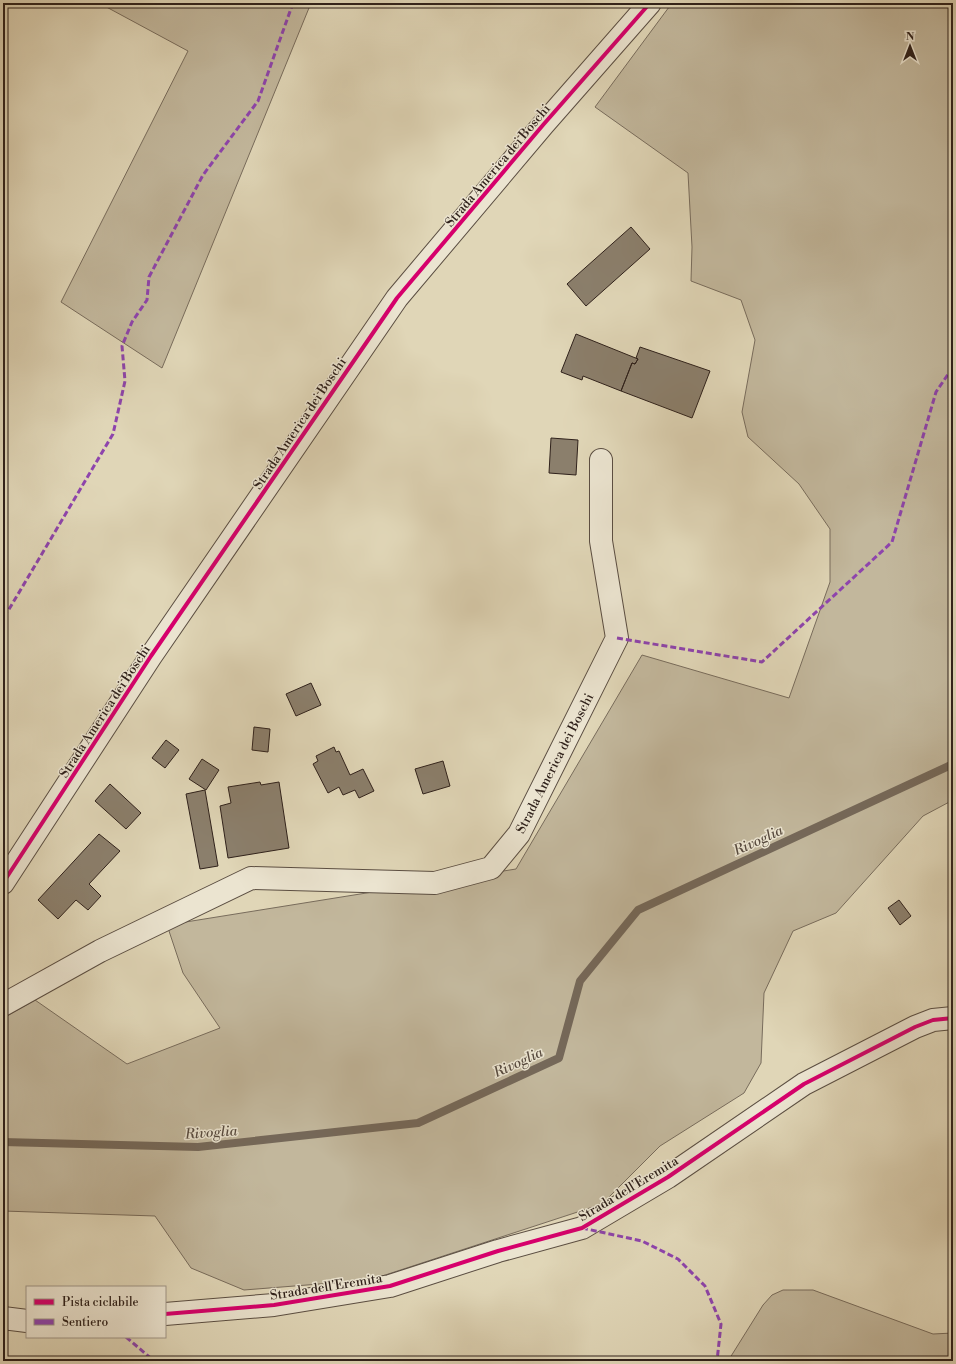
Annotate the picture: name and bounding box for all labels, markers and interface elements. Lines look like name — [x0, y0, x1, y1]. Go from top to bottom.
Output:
north arrow — [890, 26, 930, 66]
text: N — [906, 30, 915, 44]
street label: Strada America dei Boschi — [442, 101, 554, 230]
street label: Strada America dei Boschi — [250, 355, 350, 492]
street label: Strada America dei Boschi — [56, 642, 154, 781]
street label: Strada America dei Boschi — [513, 691, 597, 836]
water label: Rivoglia — [730, 822, 786, 861]
water label: Rivoglia — [490, 1044, 546, 1083]
water label: Rivoglia — [183, 1122, 238, 1144]
street label: Strada dell'Eremita — [576, 1153, 682, 1225]
street label: Strada dell'Eremita — [269, 1270, 384, 1304]
legend — [26, 1286, 166, 1338]
text: Pista ciclabile — [62, 1295, 139, 1310]
text: Sentiero — [62, 1315, 108, 1330]

